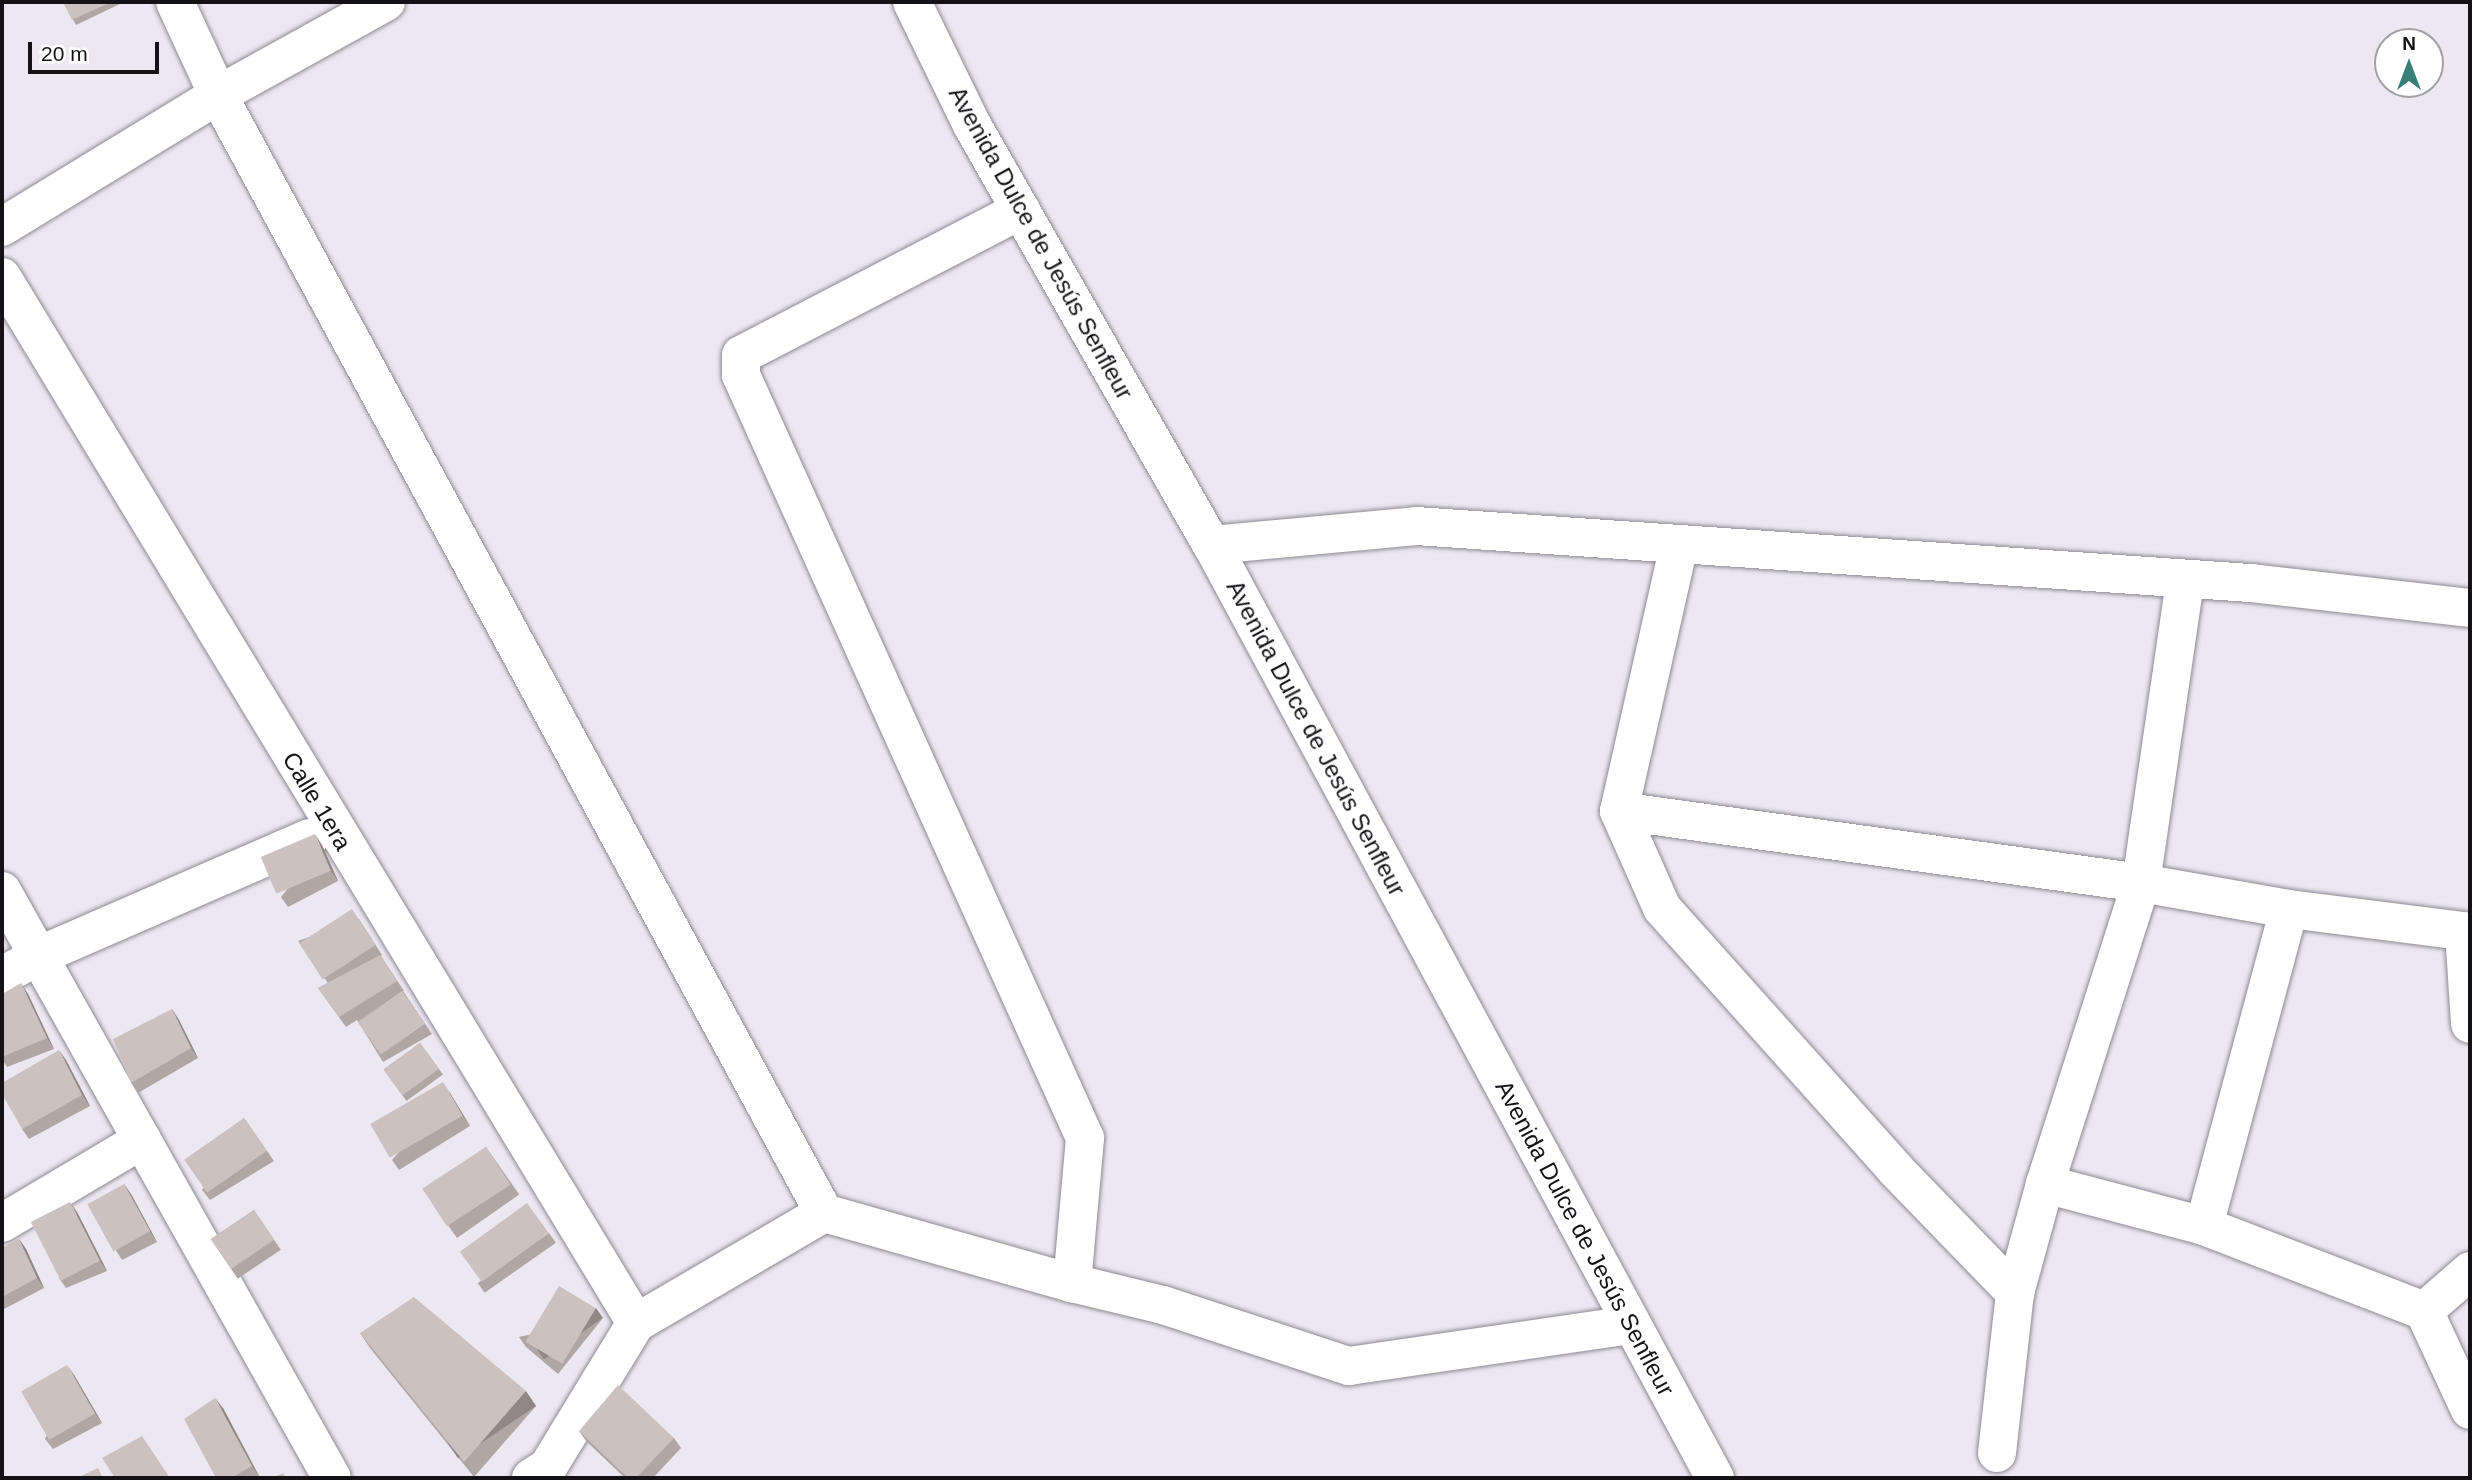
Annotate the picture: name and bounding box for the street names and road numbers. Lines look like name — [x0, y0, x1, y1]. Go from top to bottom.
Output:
street label: Avenida Dulce de Jesús Senfleur — [943, 82, 1139, 404]
street label: Avenida Dulce de Jesús Senfleur — [1220, 575, 1412, 901]
street label: Calle 1era — [276, 747, 358, 855]
street label: Avenida Dulce de Jesús Senfleur — [1489, 1075, 1681, 1401]

